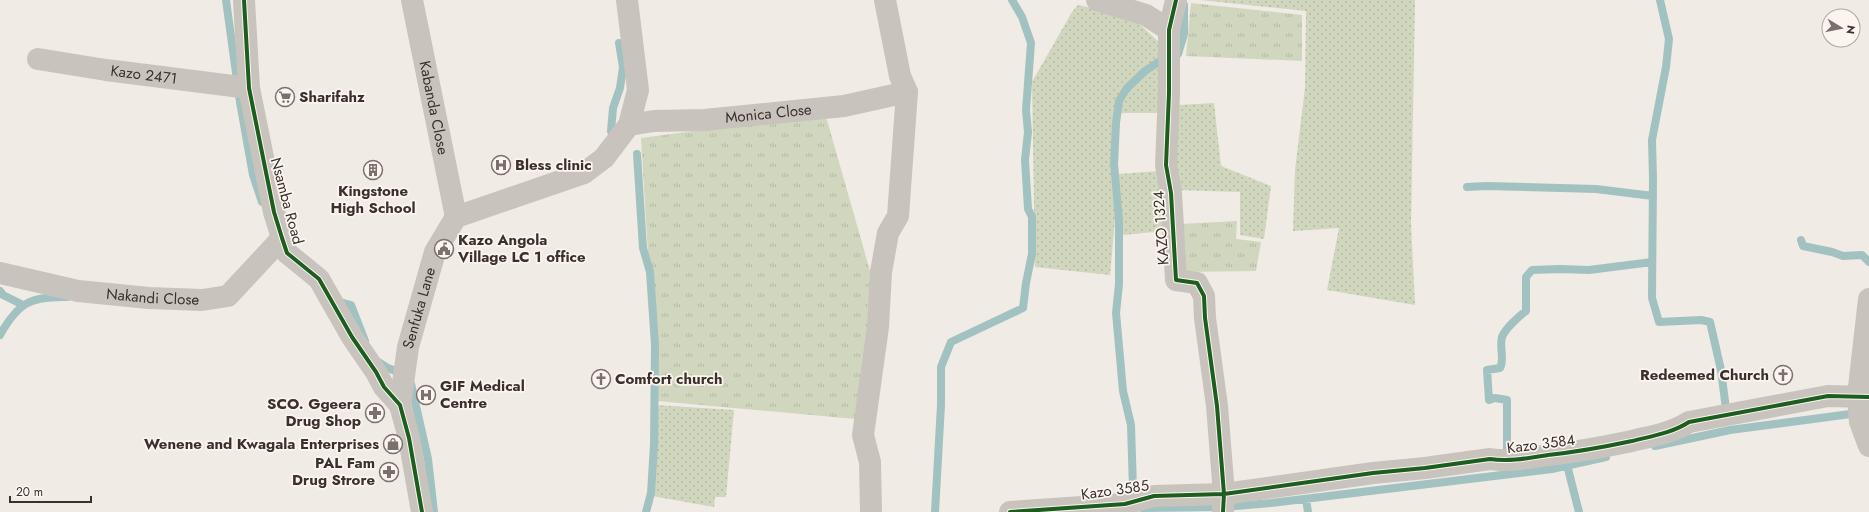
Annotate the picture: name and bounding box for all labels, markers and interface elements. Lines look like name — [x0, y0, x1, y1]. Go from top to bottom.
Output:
north arrow — [1821, 8, 1861, 48]
text: N — [1842, 24, 1859, 35]
street label: Kabanda Close — [414, 59, 454, 157]
street label: Kazo 2471 — [109, 60, 178, 90]
supermarket icon: Sharifahz — [274, 86, 296, 108]
place label: Sharifahz — [299, 86, 365, 108]
street label: Monica Close — [724, 98, 813, 129]
hospital icon: Bless clinic — [490, 154, 512, 176]
place label: Bless clinic — [515, 154, 592, 176]
street label: Nsamba Road — [265, 155, 309, 247]
building icon: Kingstone High School — [362, 159, 384, 181]
place label: Kingstone High School — [330, 180, 416, 219]
street label: KAZO 1324 — [1147, 190, 1175, 266]
place label: Kazo Angola Village LC 1 office — [457, 229, 586, 268]
public building icon: Kazo Angola Village LC 1 office — [433, 238, 455, 260]
street label: Senfuka Lane — [397, 264, 441, 351]
street label: Nakandi Close — [105, 283, 200, 311]
place label: Redeemed Church — [1640, 364, 1769, 386]
church icon: Redeemed Church — [1772, 364, 1794, 386]
church icon: Comfort church — [590, 368, 612, 390]
place label: Comfort church — [615, 368, 723, 390]
place label: GIF Medical Centre — [440, 375, 525, 414]
hospital icon: GIF Medical Centre — [415, 384, 437, 406]
place label: SCO. Ggeera Drug Shop — [267, 393, 361, 432]
pharmacy icon: SCO. Ggeera Drug Shop — [364, 402, 386, 424]
street label: Kazo 3584 — [1506, 429, 1577, 459]
place label: Wenene and Kwagala Enterprises — [144, 433, 379, 455]
shop icon: Wenene and Kwagala Enterprises — [382, 433, 404, 455]
place label: PAL Fam Drug Strore — [292, 452, 375, 491]
pharmacy icon: PAL Fam Drug Strore — [378, 461, 400, 483]
street label: Kazo 3585 — [1080, 474, 1150, 506]
scale bar — [10, 478, 91, 504]
text: 20 m — [16, 483, 43, 501]

